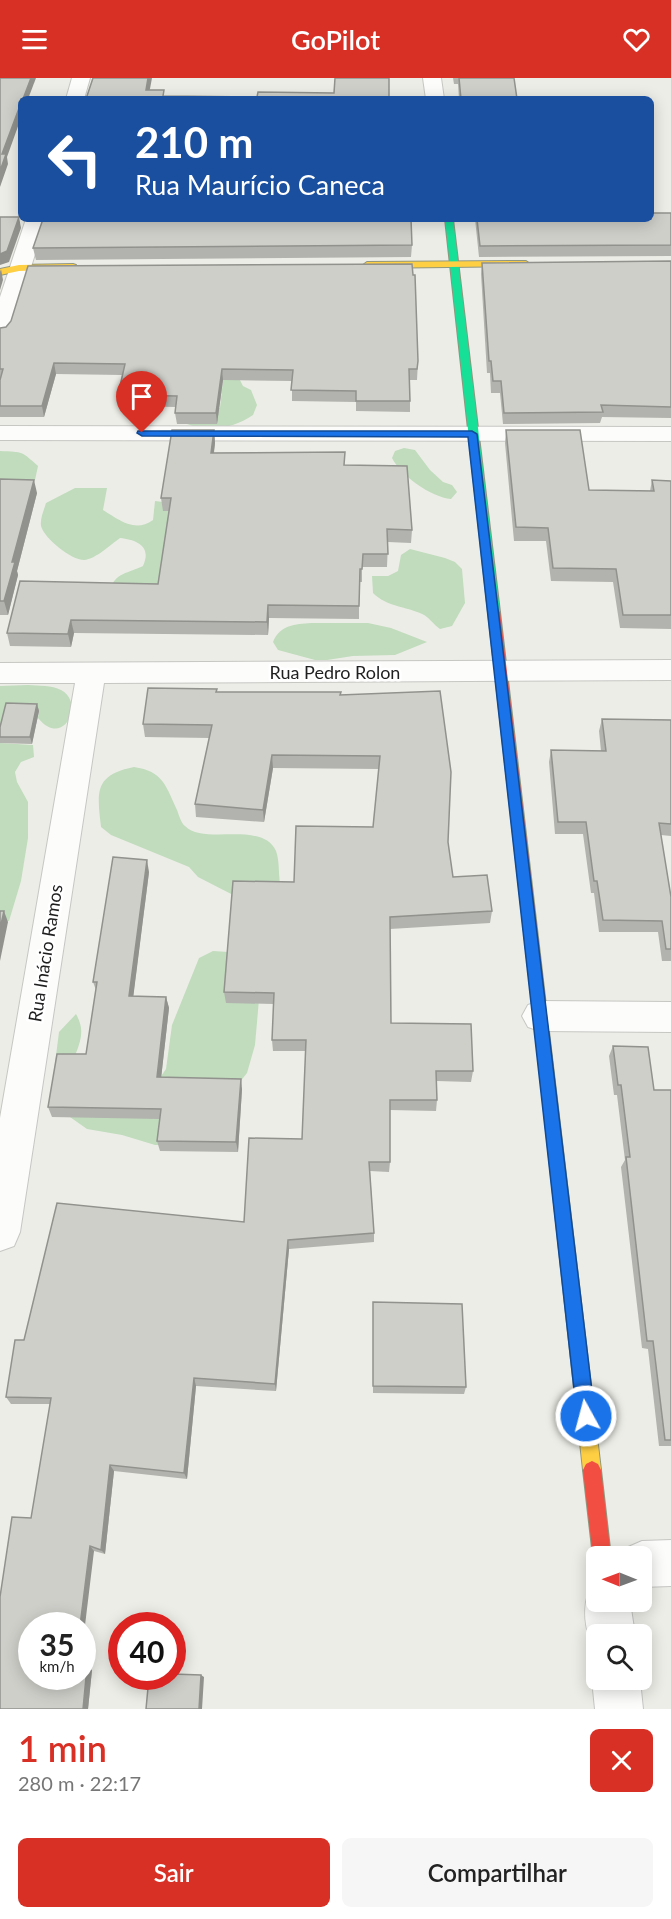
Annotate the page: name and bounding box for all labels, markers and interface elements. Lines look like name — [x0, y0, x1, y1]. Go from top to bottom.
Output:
icon: menu — [18, 23, 51, 56]
text: GoPilot — [291, 23, 380, 56]
icon: heart — [620, 23, 653, 56]
text: 210 m — [135, 117, 253, 167]
icon: left — [36, 120, 114, 198]
text: Rua Maurício Caneca — [135, 168, 385, 201]
pin — [116, 371, 167, 433]
icon: arrive — [125, 380, 158, 413]
street label: Rua Pedro Rolon — [270, 661, 400, 683]
street label: Rua Inácio Ramos — [23, 882, 67, 1023]
position arrow — [554, 1384, 618, 1448]
north arrow — [586, 1546, 652, 1612]
map controls — [586, 1546, 652, 1690]
speed limit sign: 40 — [108, 1612, 186, 1690]
button: search — [586, 1624, 652, 1690]
text: 35 — [40, 1626, 74, 1662]
text: km/h — [39, 1657, 75, 1675]
text: 1 min — [18, 1726, 107, 1770]
button: close — [590, 1729, 653, 1792]
text: 280 m · 22:17 — [18, 1771, 141, 1795]
button: Sair — [18, 1838, 330, 1907]
button: Compartilhar — [342, 1838, 653, 1907]

